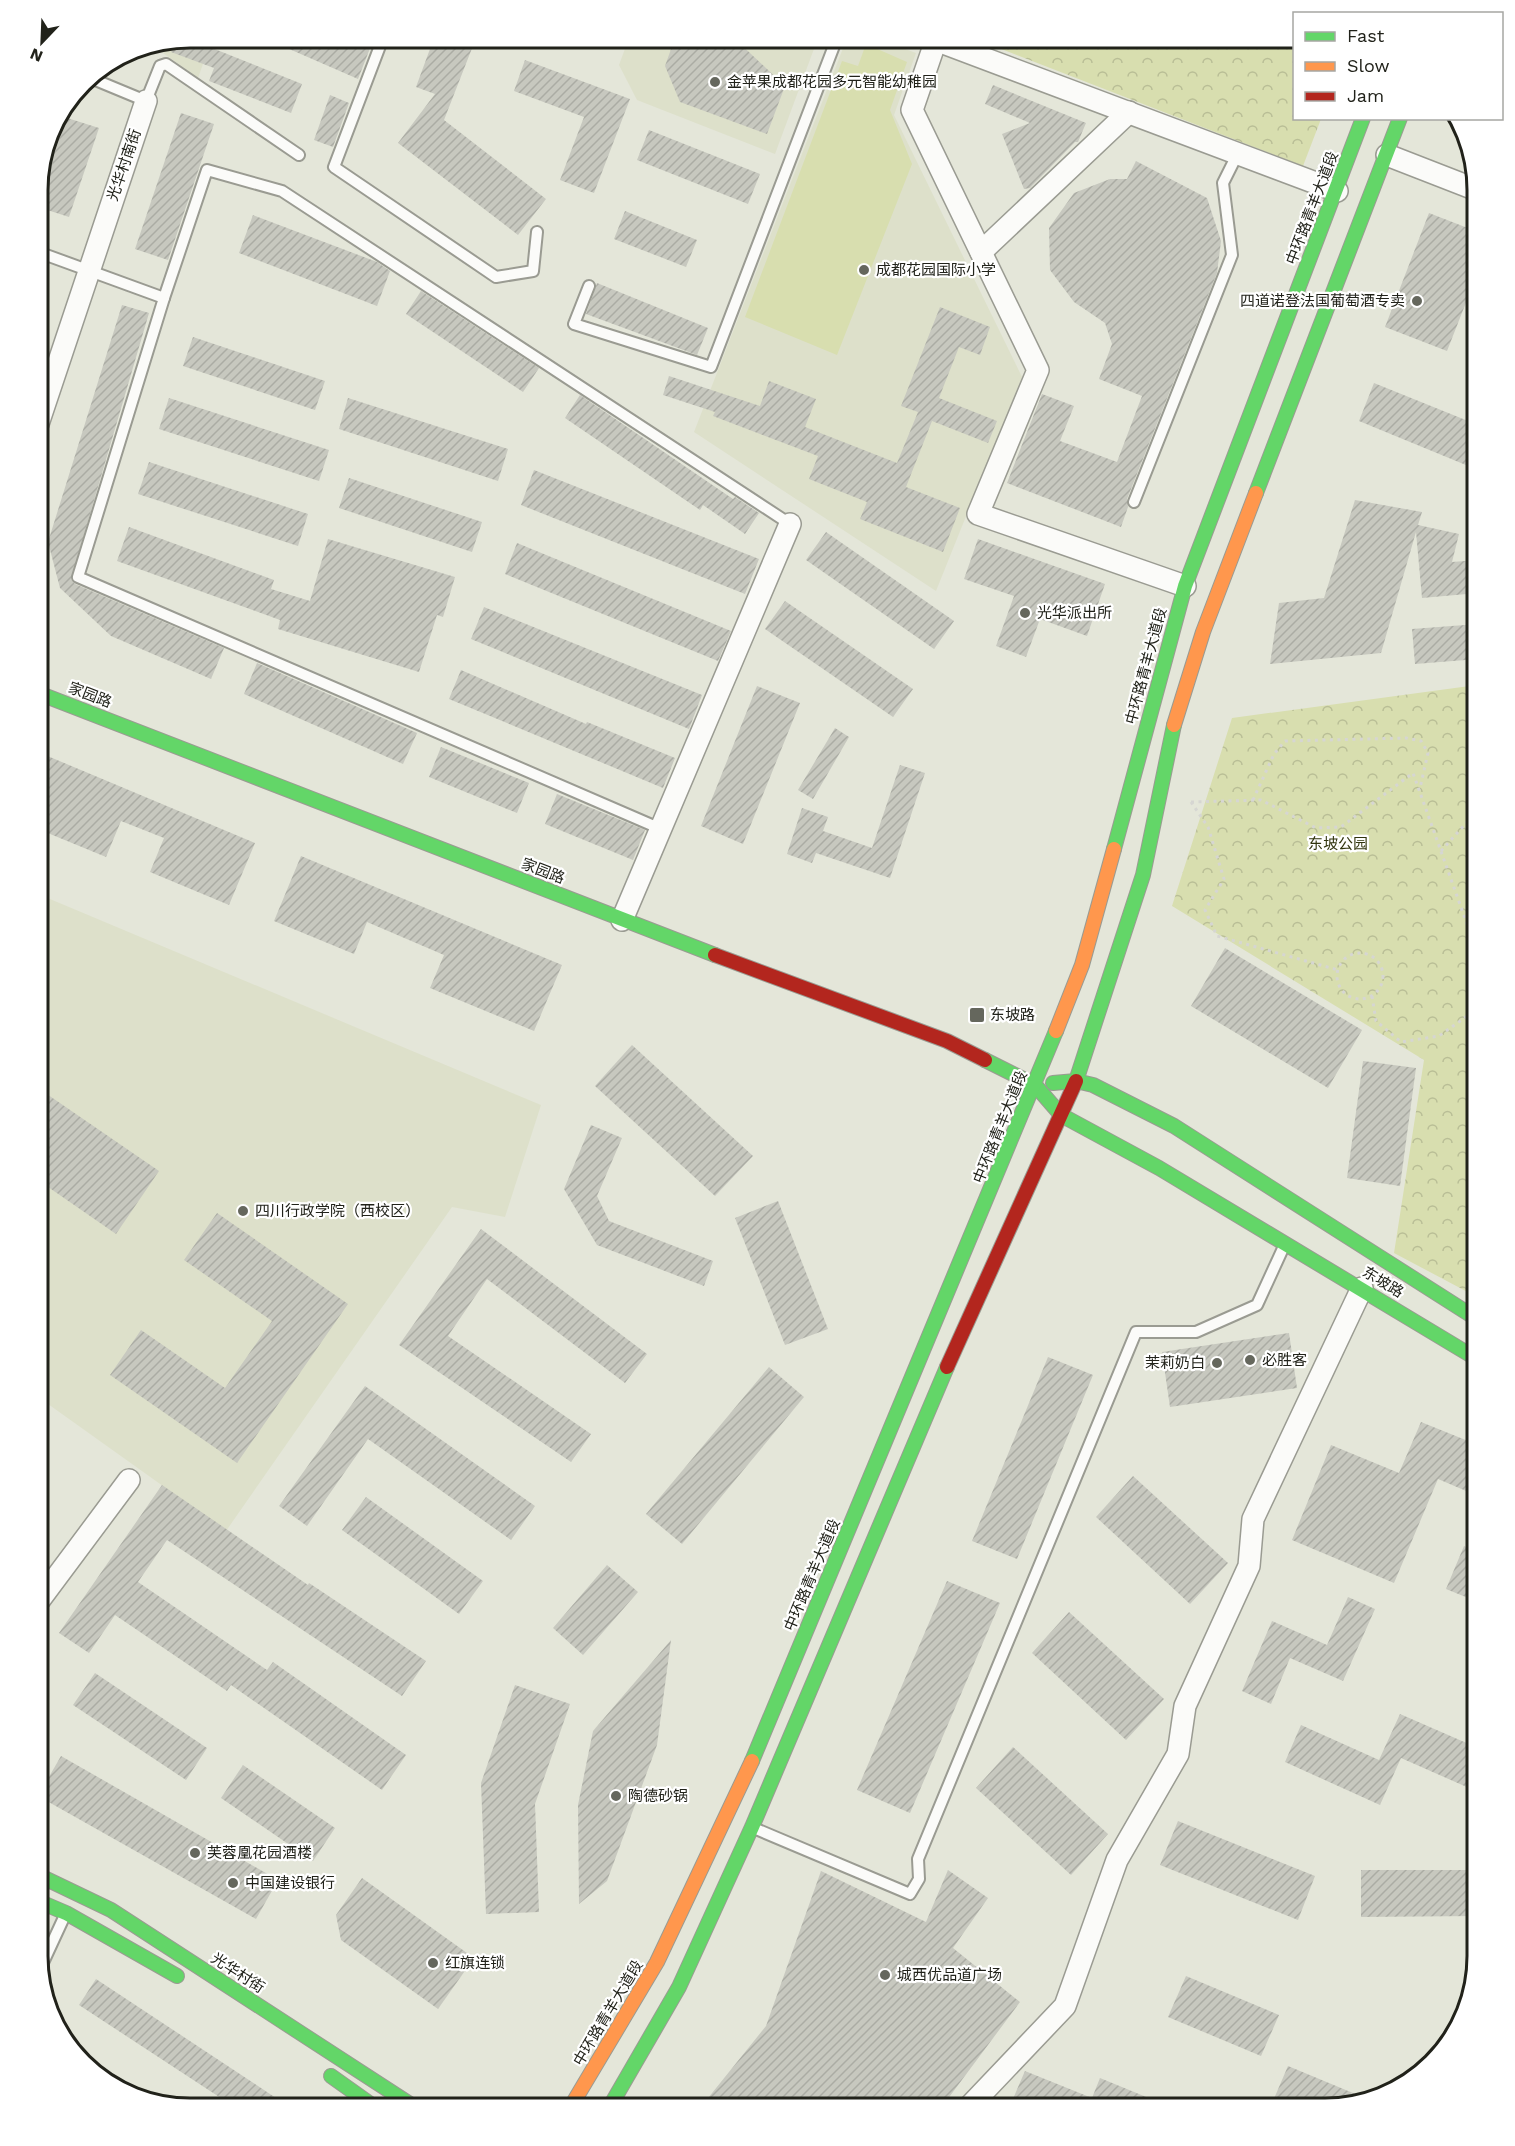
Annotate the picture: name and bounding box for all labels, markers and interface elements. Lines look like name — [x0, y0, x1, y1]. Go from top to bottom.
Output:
north arrow — [12, 12, 72, 72]
legend — [1293, 12, 1503, 120]
text: Fast — [1347, 25, 1385, 46]
text: N — [27, 44, 46, 66]
text: Slow — [1347, 55, 1390, 76]
place label: 金苹果成都花园多元智能幼稚园 — [727, 73, 937, 91]
marker: 金苹果成都花园多元智能幼稚园 — [708, 75, 722, 89]
text: Jam — [1347, 85, 1384, 106]
street label: 光华村南街 — [103, 127, 145, 203]
street label: 中环路青羊大道段 — [1282, 149, 1342, 267]
place label: 成都花园国际小学 — [876, 261, 996, 279]
marker: 成都花园国际小学 — [857, 263, 871, 277]
place label: 四道诺登法国葡萄酒专卖 — [1240, 292, 1405, 310]
marker: 四道诺登法国葡萄酒专卖 — [1410, 294, 1424, 308]
place label: 光华派出所 — [1037, 604, 1112, 622]
marker: 光华派出所 — [1018, 606, 1032, 620]
street label: 中环路青羊大道段 — [1122, 606, 1170, 726]
street label: 家园路 — [66, 679, 114, 711]
park label: 东坡公园 — [1308, 835, 1368, 853]
street label: 家园路 — [519, 855, 567, 887]
marker: 东坡路 — [968, 1006, 986, 1024]
place label: 东坡路 — [990, 1006, 1035, 1024]
street label: 中环路青羊大道段 — [969, 1068, 1031, 1186]
place label: 四川行政学院（西校区） — [255, 1202, 420, 1220]
marker: 四川行政学院（西校区） — [236, 1204, 250, 1218]
street label: 东坡路 — [1359, 1263, 1407, 1301]
place label: 必胜客 — [1262, 1351, 1307, 1369]
marker: 必胜客 — [1243, 1353, 1257, 1367]
place label: 茉莉奶白 — [1145, 1354, 1205, 1372]
marker: 茉莉奶白 — [1210, 1356, 1224, 1370]
street label: 中环路青羊大道段 — [780, 1516, 844, 1634]
place label: 陶德砂锅 — [628, 1787, 688, 1805]
marker: 陶德砂锅 — [609, 1789, 623, 1803]
place label: 芙蓉凰花园酒楼 — [207, 1844, 312, 1862]
marker: 芙蓉凰花园酒楼 — [188, 1846, 202, 1860]
place label: 中国建设银行 — [245, 1874, 335, 1892]
marker: 中国建设银行 — [226, 1876, 240, 1890]
street label: 光华村街 — [208, 1949, 268, 1997]
place label: 红旗连锁 — [445, 1954, 505, 1972]
marker: 红旗连锁 — [426, 1956, 440, 1970]
street label: 中环路青羊大道段 — [569, 1957, 647, 2069]
place label: 城西优品道广场 — [897, 1966, 1002, 1984]
marker: 城西优品道广场 — [878, 1968, 892, 1982]

